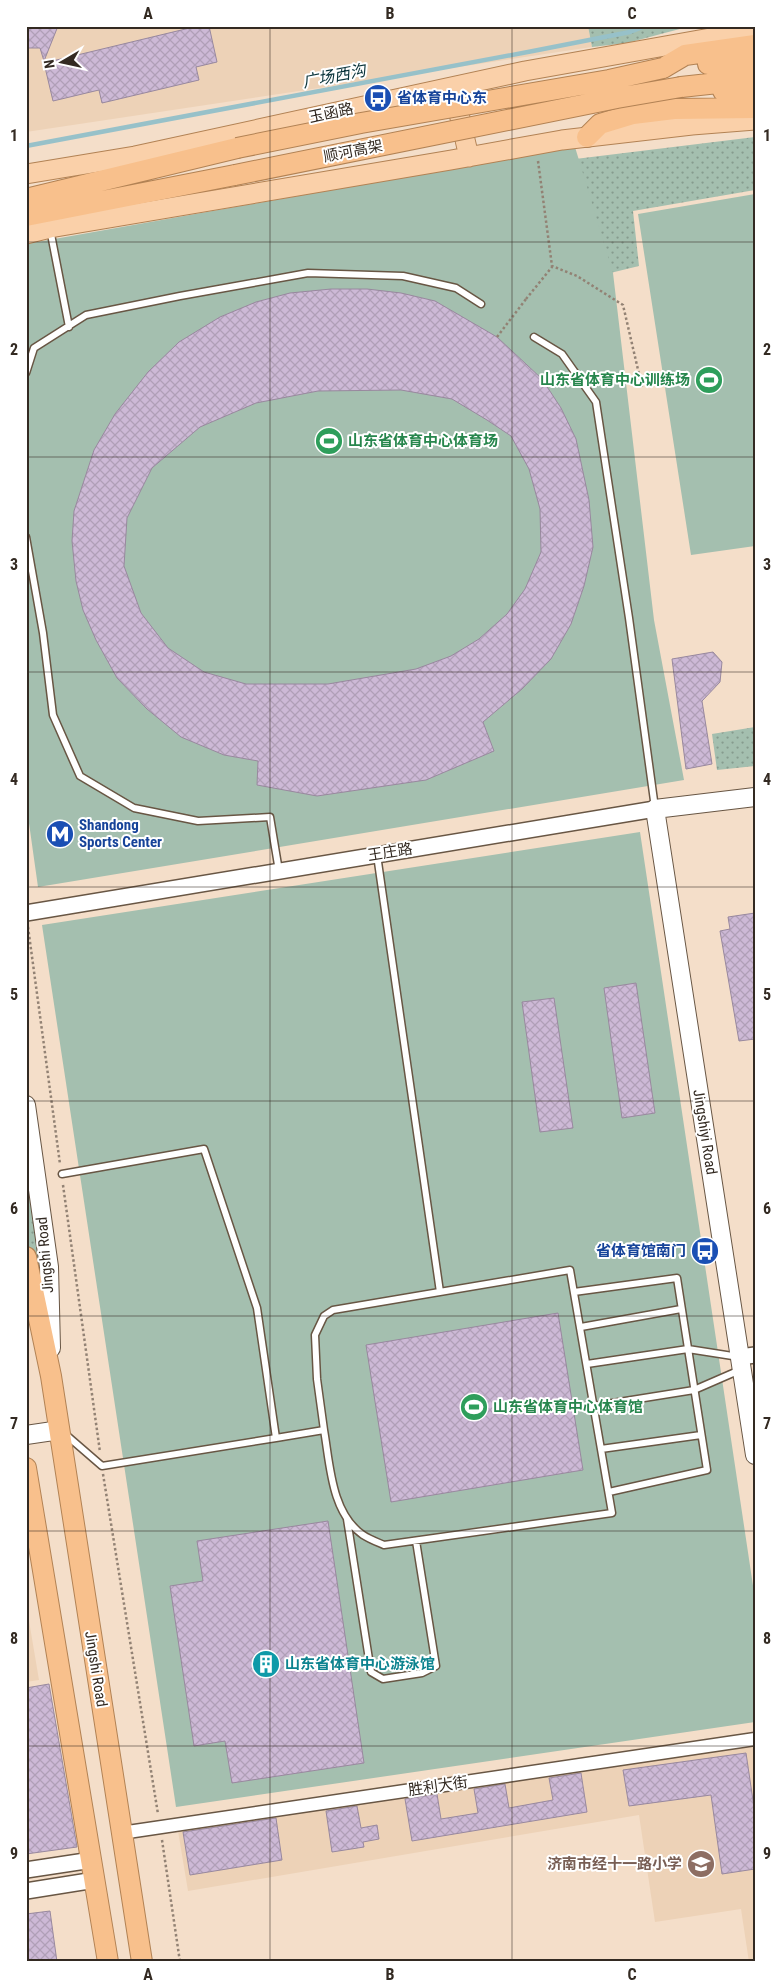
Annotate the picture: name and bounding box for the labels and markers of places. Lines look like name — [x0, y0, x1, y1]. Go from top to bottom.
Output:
bus stop icon: 省体育中心东 — [363, 83, 393, 113]
place label: 省体育中心东 — [397, 89, 487, 107]
sports icon: 山东省体育中心训练场 — [694, 365, 724, 395]
place label: 山东省体育中心训练场 — [540, 371, 690, 389]
sports icon: 山东省体育中心体育场 — [314, 426, 344, 456]
place label: 山东省体育中心体育场 — [348, 432, 498, 450]
place label: Shandong Sports Center — [79, 816, 162, 851]
metro station icon: Shandong Sports Center — [45, 819, 75, 849]
bus stop icon: 省体育馆南门 — [690, 1236, 720, 1266]
place label: 省体育馆南门 — [596, 1242, 686, 1260]
sports icon: 山东省体育中心体育馆 — [459, 1392, 489, 1422]
place label: 山东省体育中心体育馆 — [493, 1398, 643, 1416]
building icon: 山东省体育中心游泳馆 — [251, 1649, 281, 1679]
place label: 山东省体育中心游泳馆 — [285, 1655, 435, 1673]
school or university icon: 济南市经十一路小学 — [686, 1849, 716, 1879]
place label: 济南市经十一路小学 — [547, 1855, 682, 1873]

